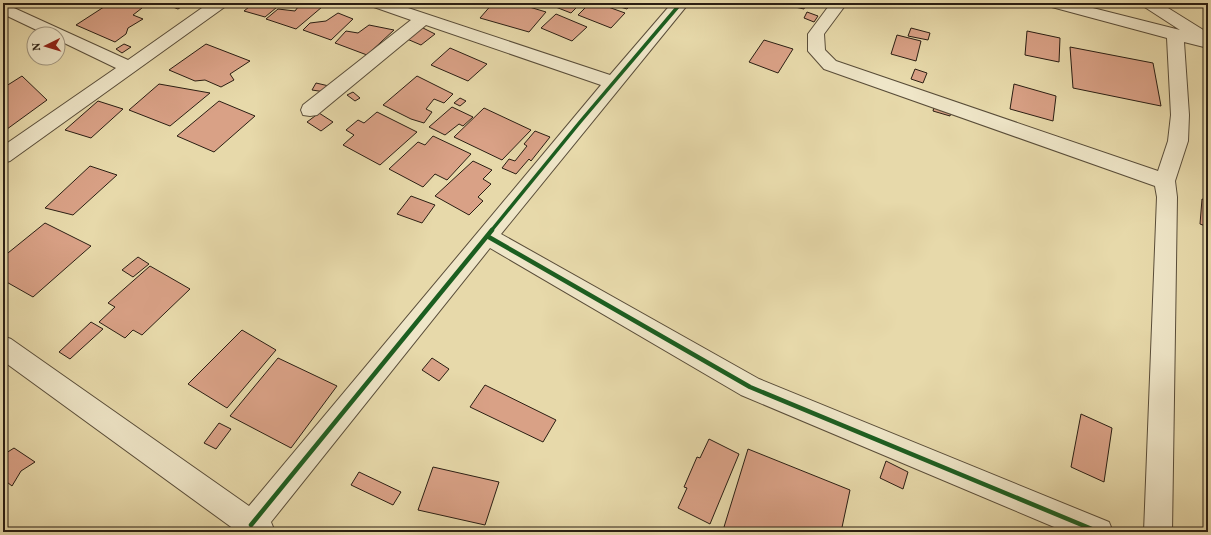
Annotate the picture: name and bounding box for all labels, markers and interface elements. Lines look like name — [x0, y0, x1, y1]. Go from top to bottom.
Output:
north arrow — [26, 26, 66, 66]
text: N — [30, 42, 45, 51]

